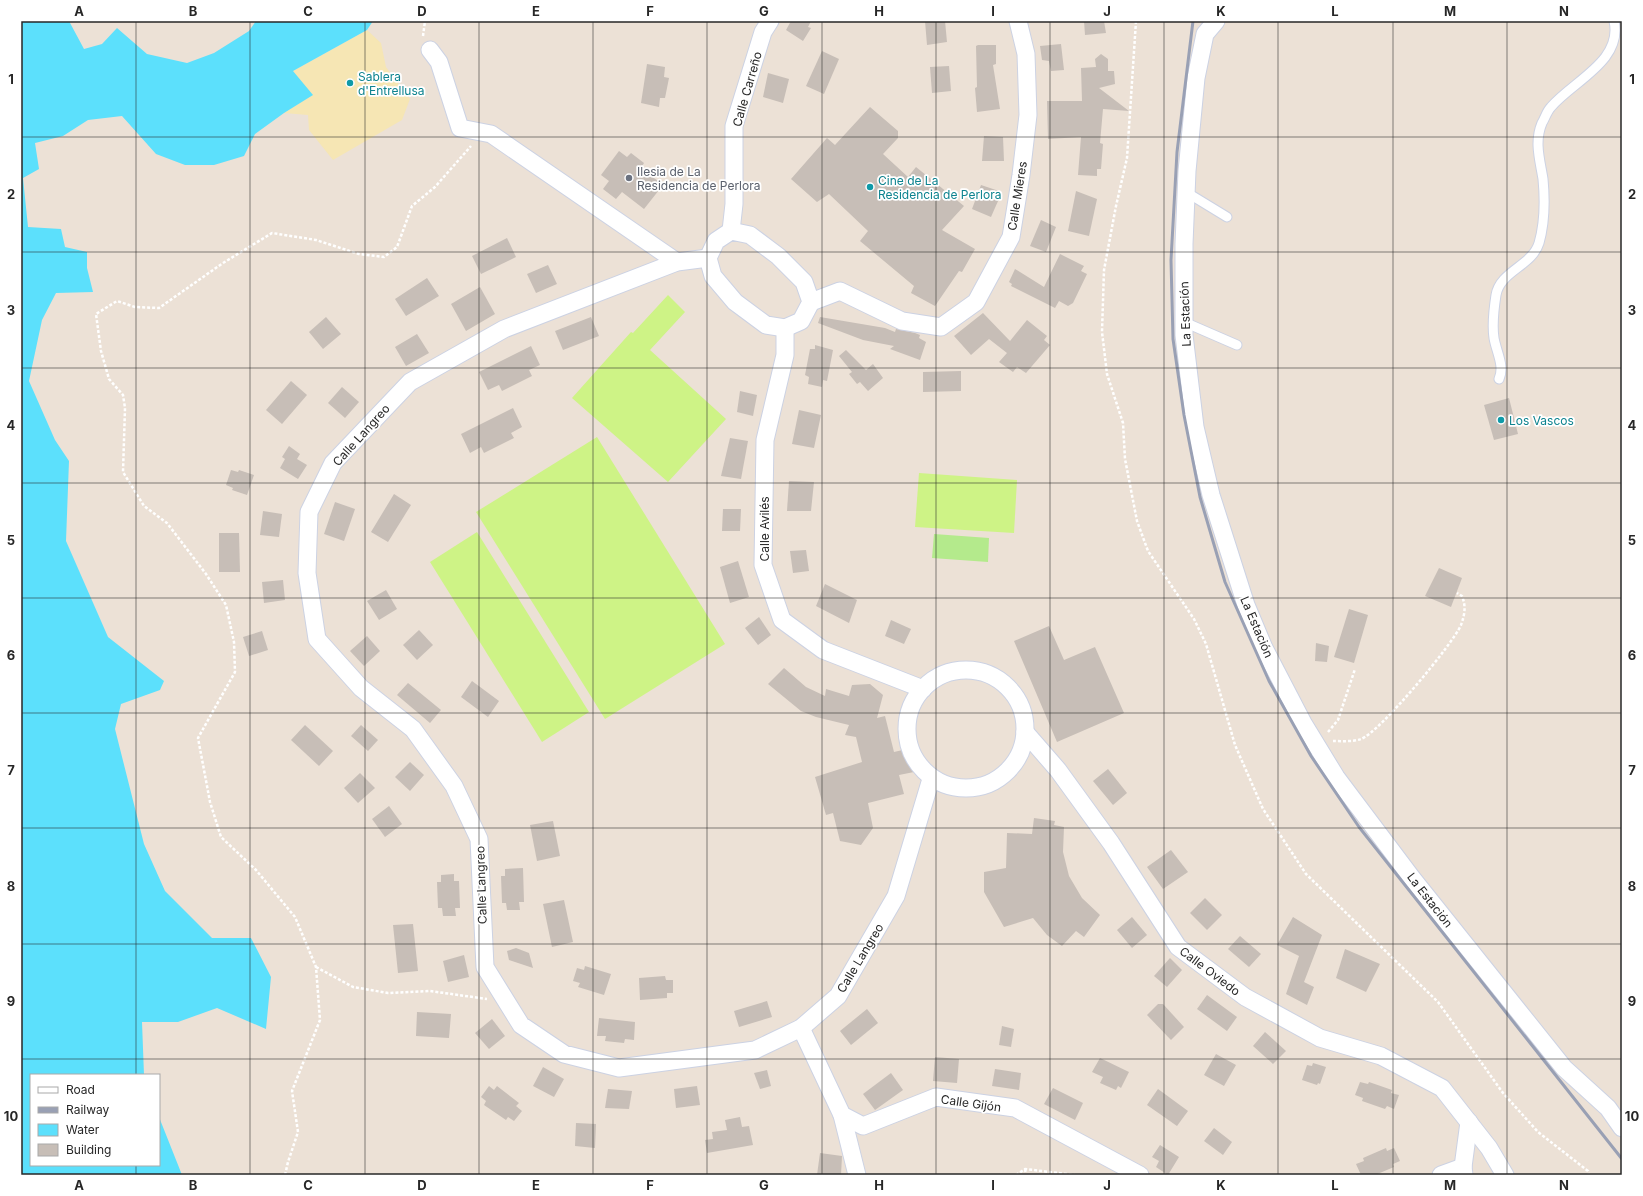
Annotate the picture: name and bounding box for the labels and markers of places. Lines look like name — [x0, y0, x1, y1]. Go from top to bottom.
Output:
place label: Sablera d'Entrellusa — [358, 69, 424, 98]
marker: Sablera d'Entrellusa — [345, 78, 355, 88]
place label: Ilesia de La Residencia de Perlora — [637, 164, 760, 193]
marker: Ilesia de La Residencia de Perlora — [624, 173, 634, 183]
place label: Cine de La Residencia de Perlora — [878, 173, 1001, 202]
marker: Cine de La Residencia de Perlora — [865, 182, 875, 192]
place label: Los Vascos — [1509, 413, 1574, 428]
marker: Los Vascos — [1496, 415, 1506, 425]

